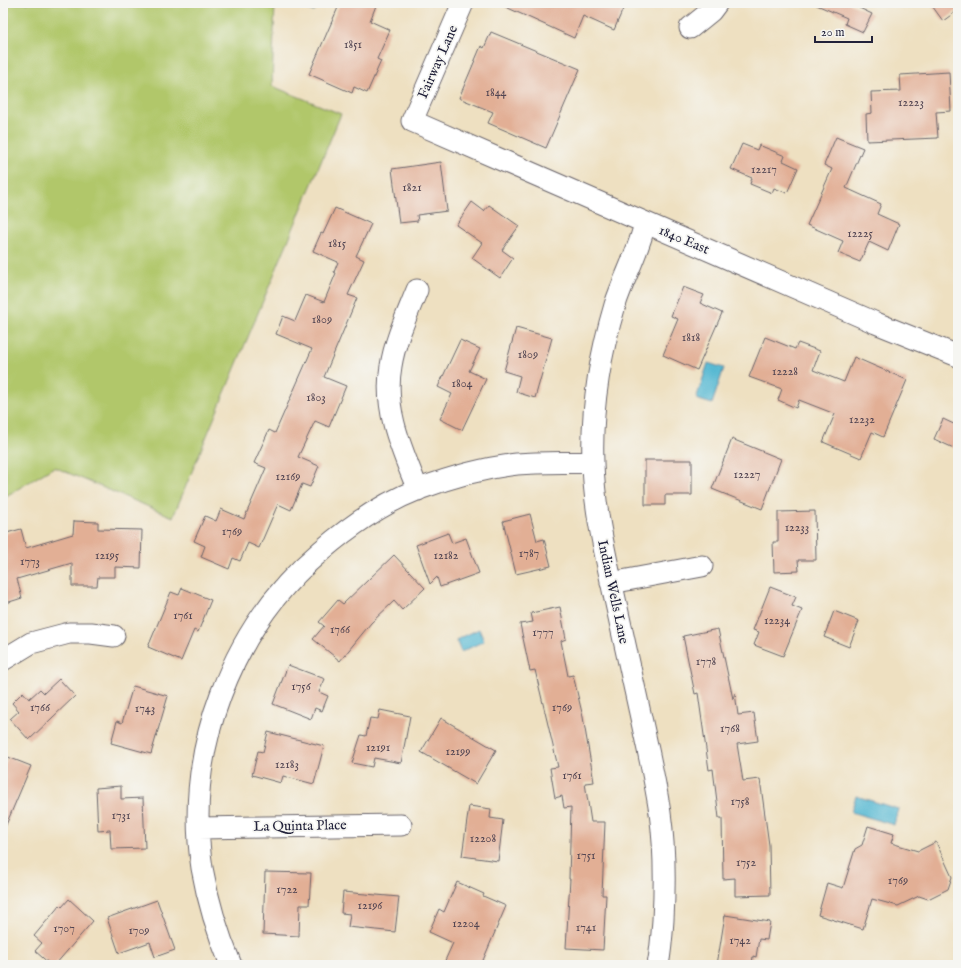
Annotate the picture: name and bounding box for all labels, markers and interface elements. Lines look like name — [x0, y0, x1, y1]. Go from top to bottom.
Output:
scale bar — [815, 18, 872, 44]
street label: Fairway Lane — [414, 22, 462, 102]
text: 20 m — [821, 25, 844, 40]
house number: 1851 — [344, 37, 362, 52]
house number: 1844 — [486, 85, 507, 100]
house number: 12223 — [898, 95, 924, 110]
house number: 12217 — [751, 162, 777, 177]
house number: 1821 — [402, 180, 422, 195]
street label: 1840 East — [656, 221, 712, 259]
house number: 12225 — [847, 226, 873, 241]
house number: 1815 — [328, 236, 347, 251]
house number: 1809 — [312, 312, 332, 327]
house number: 1818 — [682, 330, 700, 345]
house number: 1809 — [518, 347, 538, 362]
house number: 12228 — [772, 364, 798, 379]
house number: 1804 — [452, 376, 473, 391]
house number: 1803 — [306, 390, 326, 405]
house number: 12232 — [849, 412, 875, 427]
house number: 12227 — [734, 467, 760, 482]
house number: 12169 — [276, 469, 300, 484]
house number: 12233 — [785, 520, 809, 535]
house number: 1769 — [222, 524, 242, 539]
street label: Indian Wells Lane — [593, 538, 633, 646]
house number: 1787 — [519, 546, 539, 561]
house number: 12195 — [95, 548, 120, 563]
house number: 12182 — [434, 548, 459, 563]
house number: 1773 — [20, 554, 40, 569]
house number: 1761 — [173, 608, 193, 623]
house number: 12234 — [764, 613, 790, 628]
house number: 1766 — [330, 622, 351, 637]
house number: 1777 — [532, 625, 554, 640]
house number: 1778 — [696, 654, 716, 669]
house number: 1756 — [291, 679, 312, 694]
house number: 1766 — [30, 700, 51, 715]
house number: 1769 — [552, 700, 572, 715]
house number: 1743 — [135, 701, 155, 716]
house number: 1768 — [720, 721, 740, 736]
house number: 12191 — [366, 740, 390, 755]
house number: 12199 — [445, 744, 471, 759]
house number: 12183 — [275, 757, 299, 772]
house number: 1761 — [562, 768, 582, 783]
house number: 1758 — [730, 794, 750, 809]
house number: 1731 — [111, 808, 131, 823]
street label: La Quinta Place — [253, 816, 347, 836]
house number: 12208 — [470, 831, 496, 846]
house number: 1751 — [577, 848, 595, 863]
house number: 1752 — [736, 855, 756, 870]
house number: 1769 — [888, 873, 908, 888]
house number: 1722 — [276, 882, 298, 897]
house number: 12196 — [358, 898, 383, 913]
house number: 12204 — [452, 916, 480, 931]
house number: 1741 — [576, 920, 596, 935]
house number: 1707 — [53, 921, 75, 936]
house number: 1709 — [128, 923, 150, 938]
house number: 1742 — [729, 933, 751, 948]

